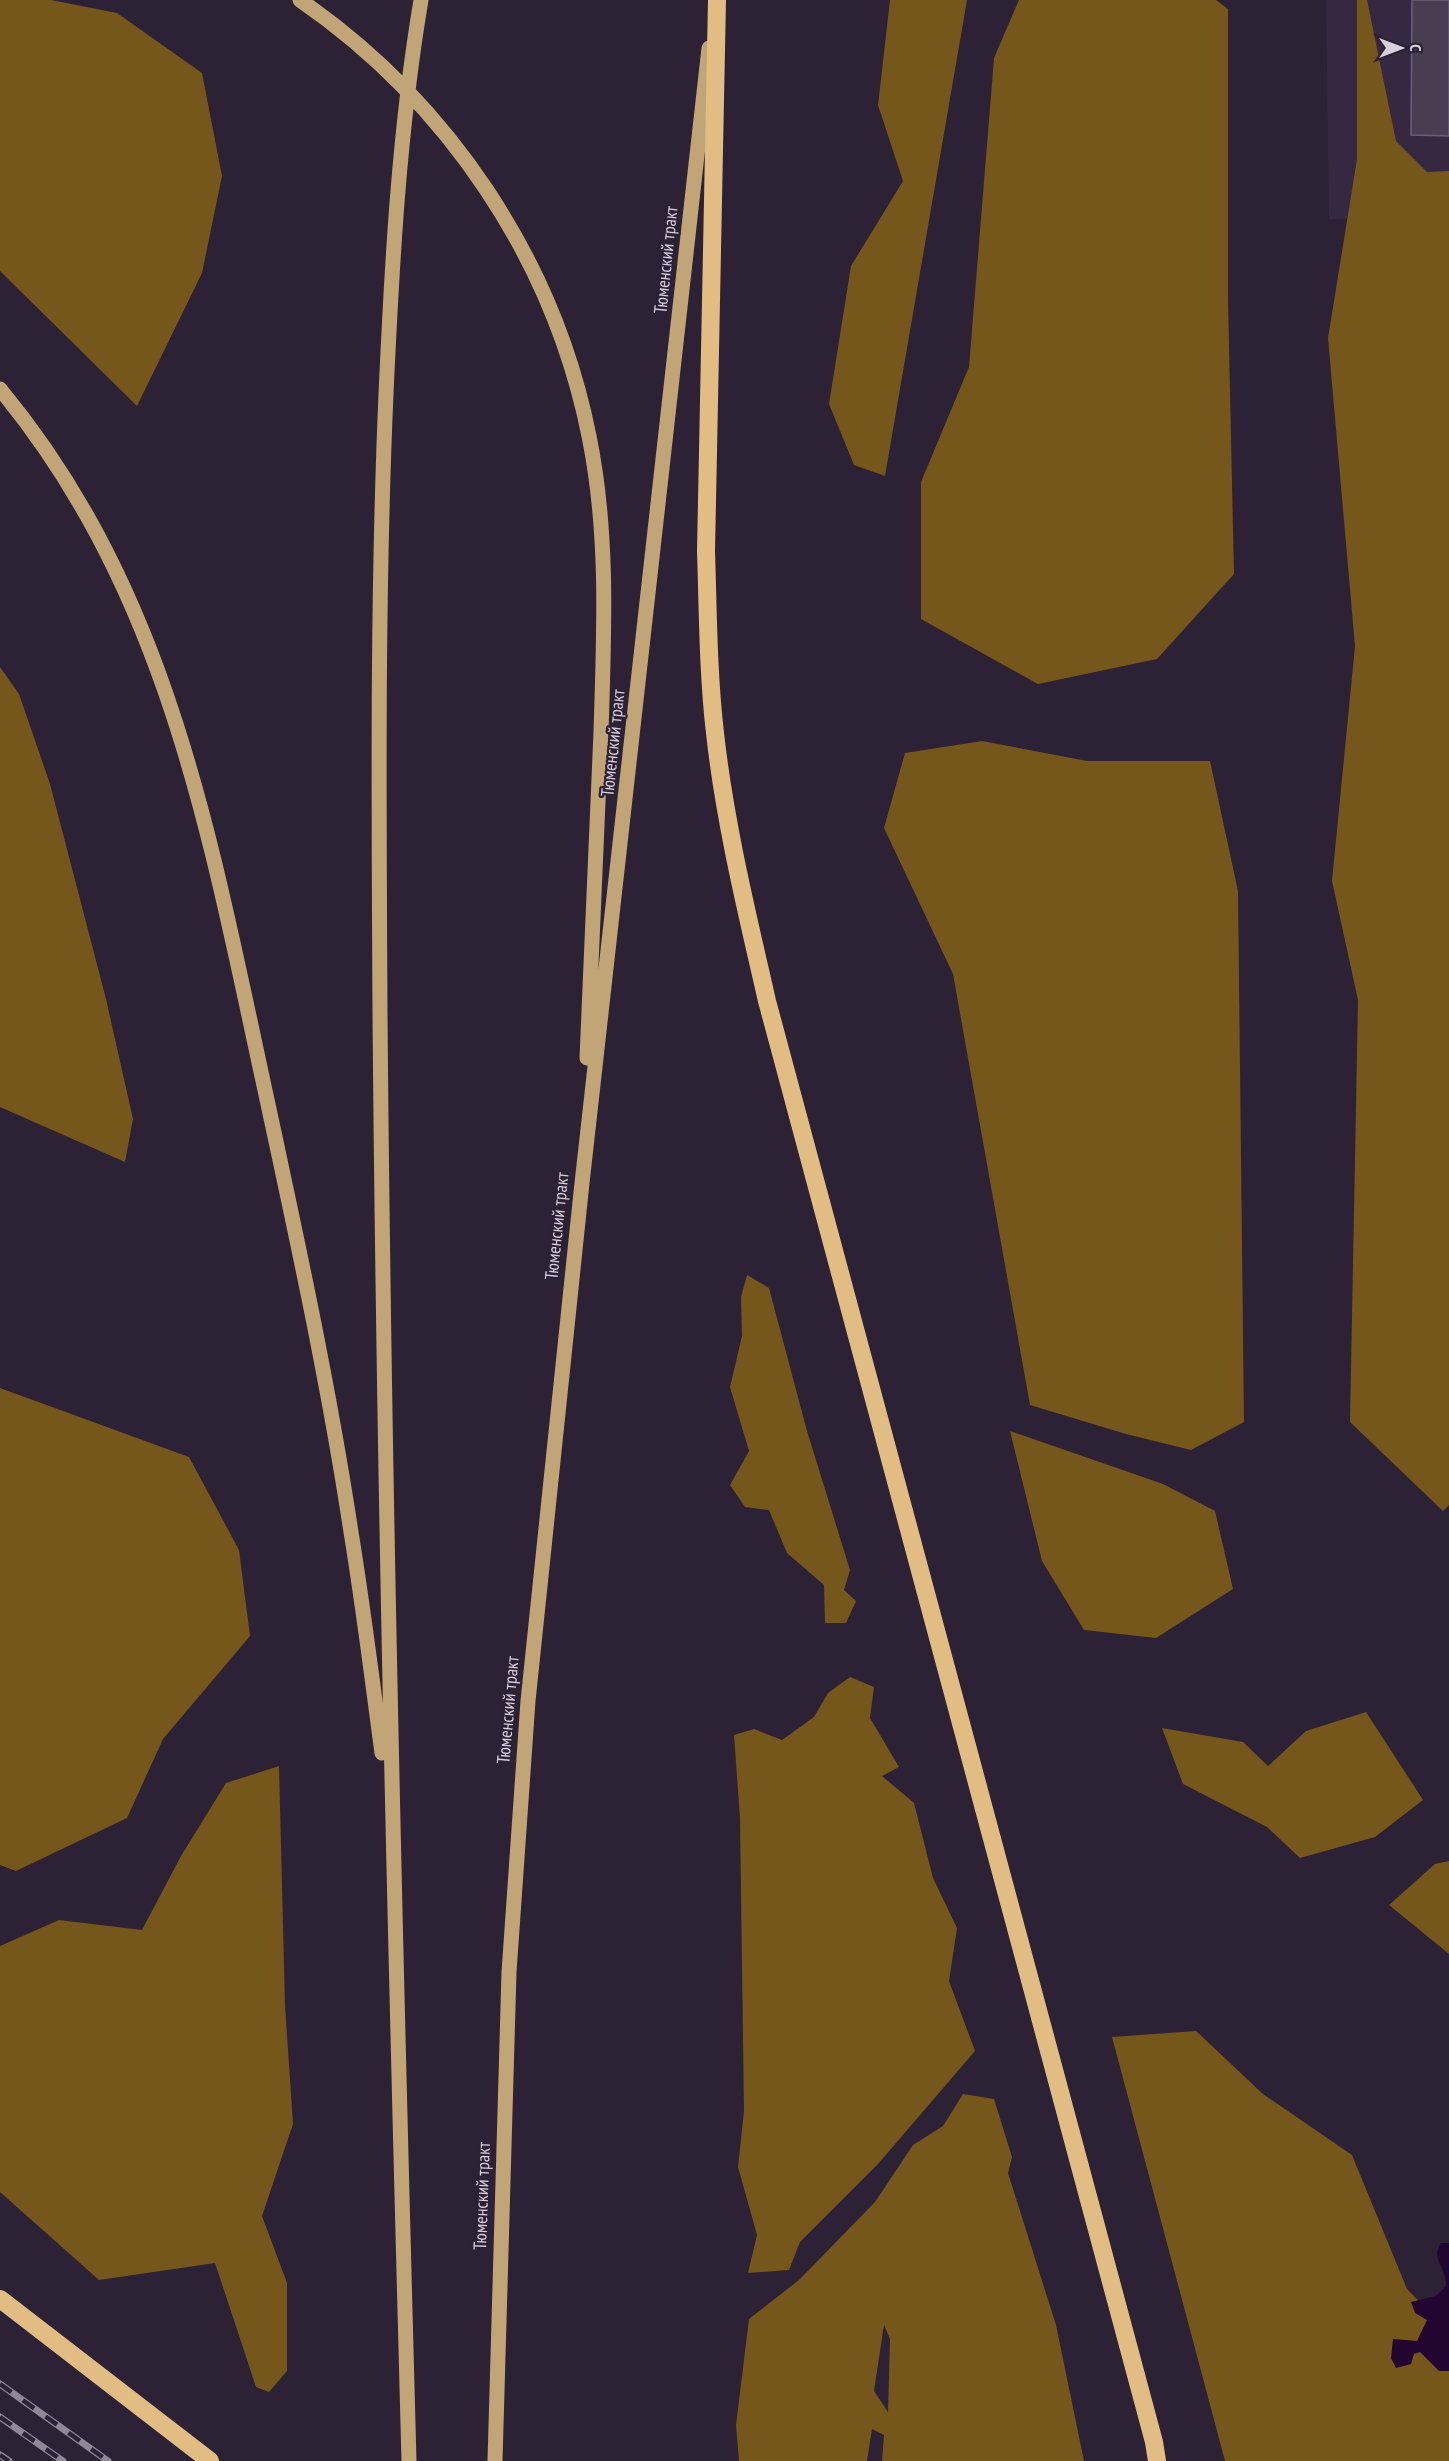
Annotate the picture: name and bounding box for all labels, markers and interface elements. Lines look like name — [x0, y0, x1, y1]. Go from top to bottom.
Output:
north arrow — [1371, 18, 1431, 78]
text: С — [1406, 44, 1426, 52]
street label: Тюменский тракт — [648, 205, 683, 315]
street label: Тюменский тракт — [595, 688, 630, 798]
street label: Тюменский тракт — [539, 1171, 574, 1281]
street label: Тюменский тракт — [491, 1655, 524, 1765]
street label: Тюменский тракт — [468, 2141, 495, 2250]

